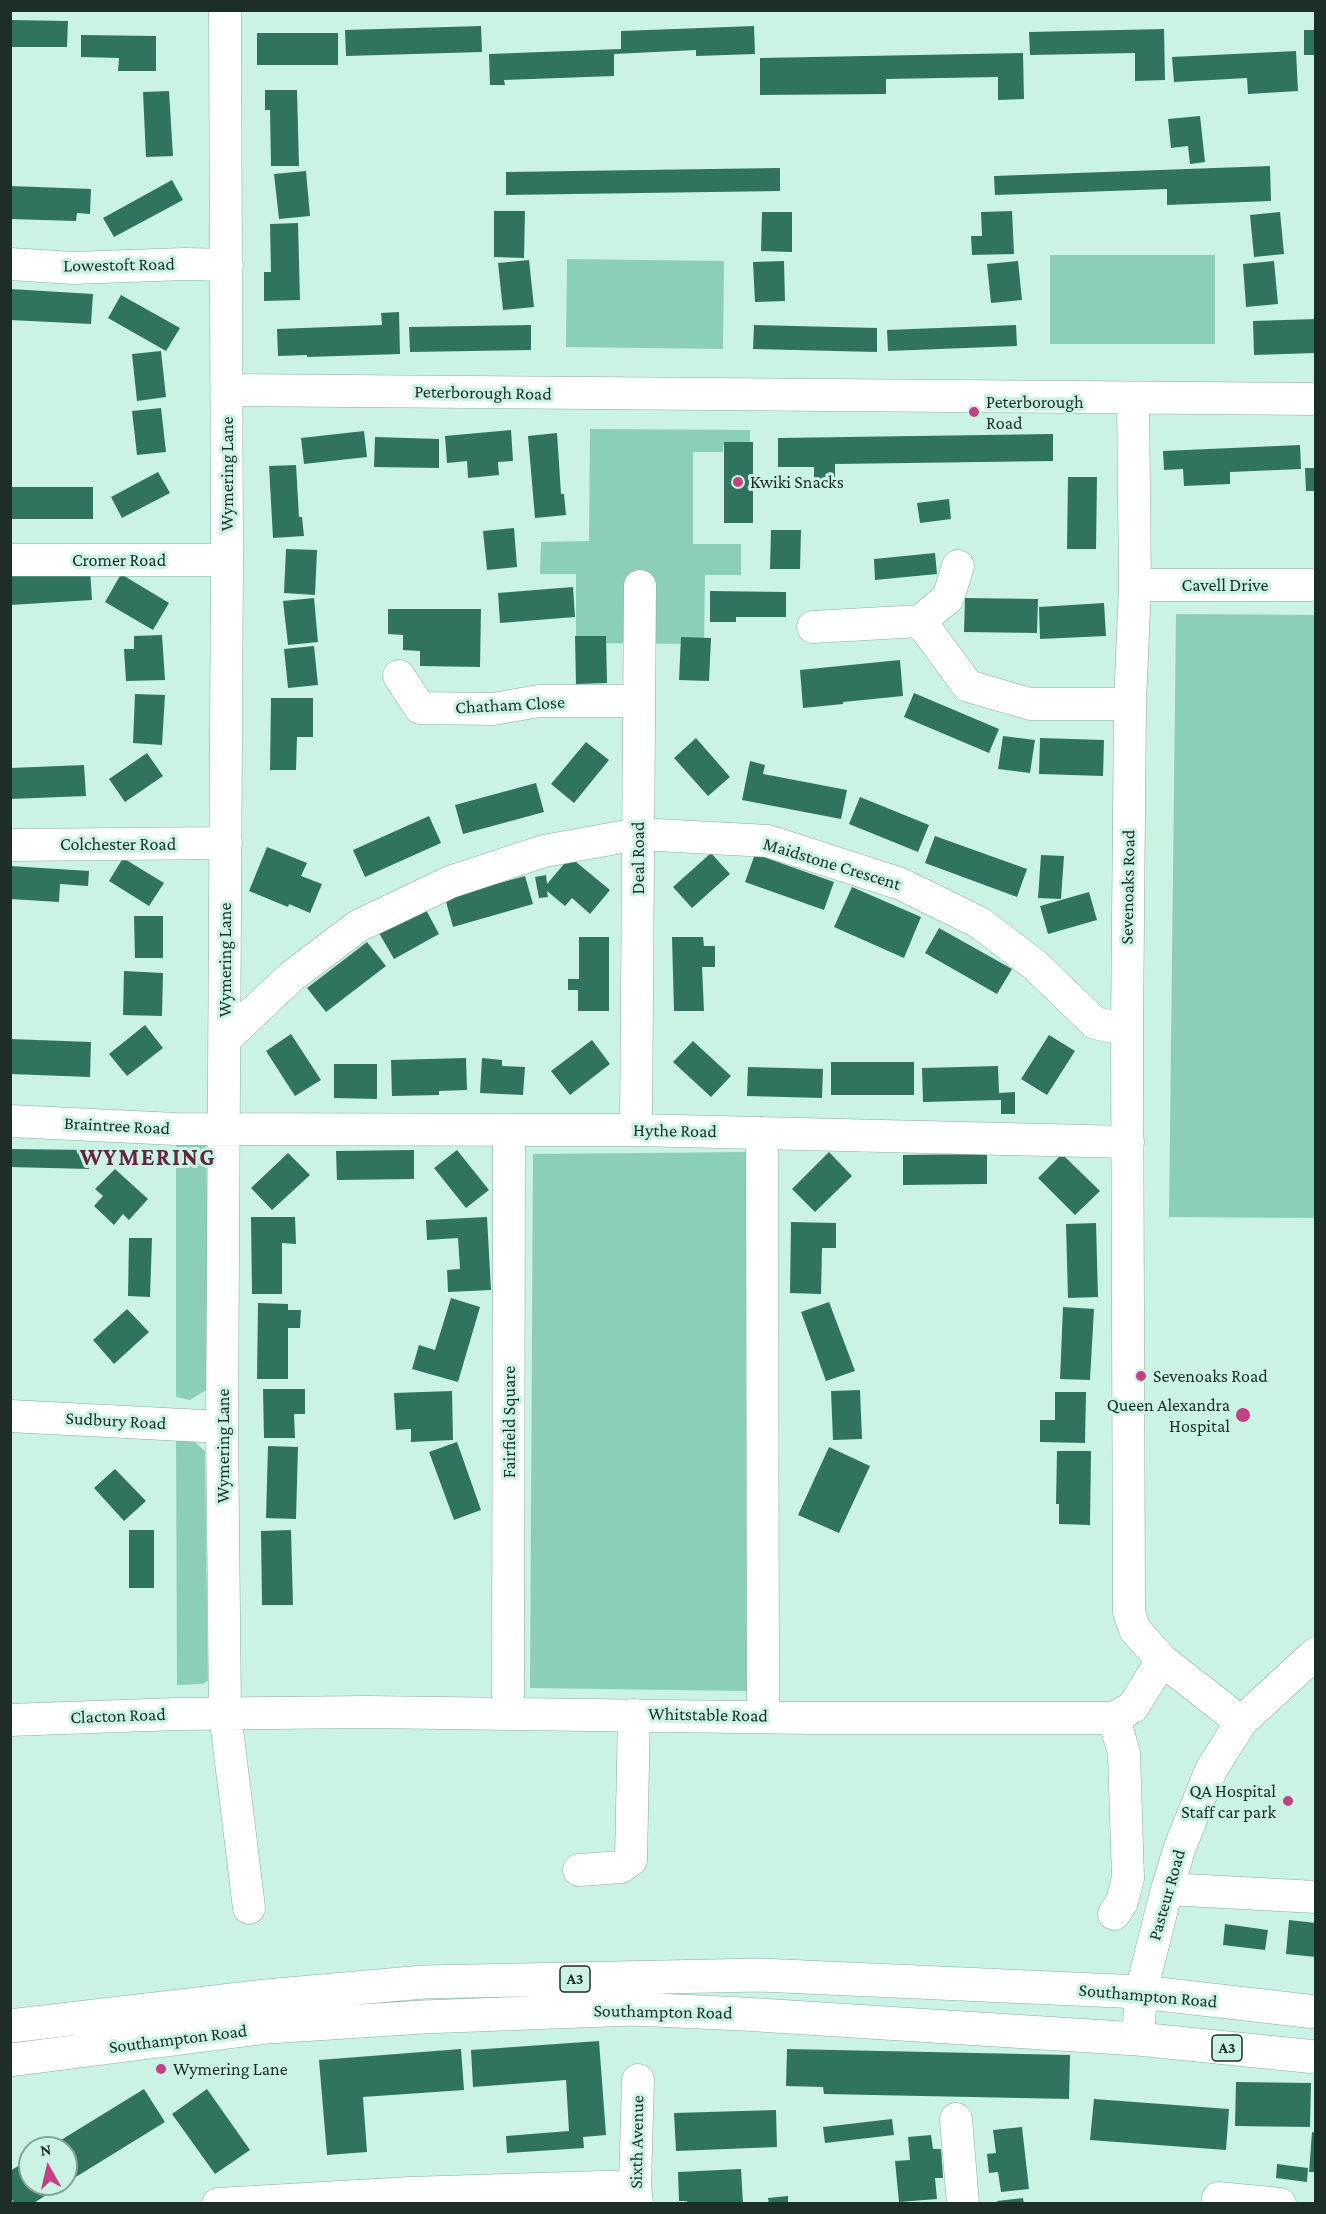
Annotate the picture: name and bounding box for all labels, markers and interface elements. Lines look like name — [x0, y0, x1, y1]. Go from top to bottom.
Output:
street label: Lowestoft Road — [63, 253, 175, 277]
street label: Peterborough Road — [414, 381, 552, 405]
place label: Peterborough Road — [986, 391, 1084, 434]
marker: Peterborough Road — [967, 405, 981, 419]
street label: Wymering Lane — [216, 417, 238, 531]
place label: Kwiki Snacks — [750, 471, 844, 493]
marker: Kwiki Snacks — [731, 475, 745, 489]
street label: Cromer Road — [72, 549, 166, 571]
street label: Cavell Drive — [1182, 574, 1268, 596]
street label: Chatham Close — [455, 691, 565, 719]
street label: Deal Road — [627, 822, 649, 894]
street label: Sevenoaks Road — [1116, 829, 1140, 945]
street label: Colchester Road — [60, 833, 176, 855]
street label: Maidstone Crescent — [761, 833, 903, 895]
street label: Wymering Lane — [214, 903, 236, 1017]
street label: Braintree Road — [63, 1112, 171, 1140]
street label: Hythe Road — [633, 1119, 717, 1143]
district label: WYMERING — [80, 1144, 216, 1172]
place label: Sevenoaks Road — [1153, 1365, 1268, 1387]
street label: Fairfield Square — [498, 1366, 520, 1478]
marker: Sevenoaks Road — [1134, 1369, 1148, 1383]
street label: Wymering Lane — [212, 1389, 234, 1503]
place label: Queen Alexandra Hospital — [1107, 1394, 1230, 1436]
marker: Queen Alexandra Hospital — [1234, 1406, 1252, 1424]
street label: Sudbury Road — [65, 1408, 167, 1434]
street label: Whitstable Road — [648, 1703, 768, 1727]
street label: Clacton Road — [70, 1704, 166, 1728]
place label: QA Hospital Staff car park — [1181, 1780, 1276, 1822]
marker: QA Hospital Staff car park — [1281, 1794, 1295, 1808]
street label: Pasteur Road — [1144, 1847, 1190, 1943]
road number: A3 — [560, 1966, 590, 1992]
street label: Southampton Road — [1078, 1979, 1218, 2013]
street label: Southampton Road — [593, 2000, 733, 2024]
street label: Southampton Road — [108, 2020, 248, 2058]
road number: A3 — [1212, 2035, 1242, 2061]
place label: Wymering Lane — [173, 2058, 288, 2080]
marker: Wymering Lane — [154, 2062, 168, 2076]
street label: Sixth Avenue — [625, 2095, 649, 2189]
north arrow — [18, 2136, 78, 2196]
text: N — [39, 2140, 52, 2159]

